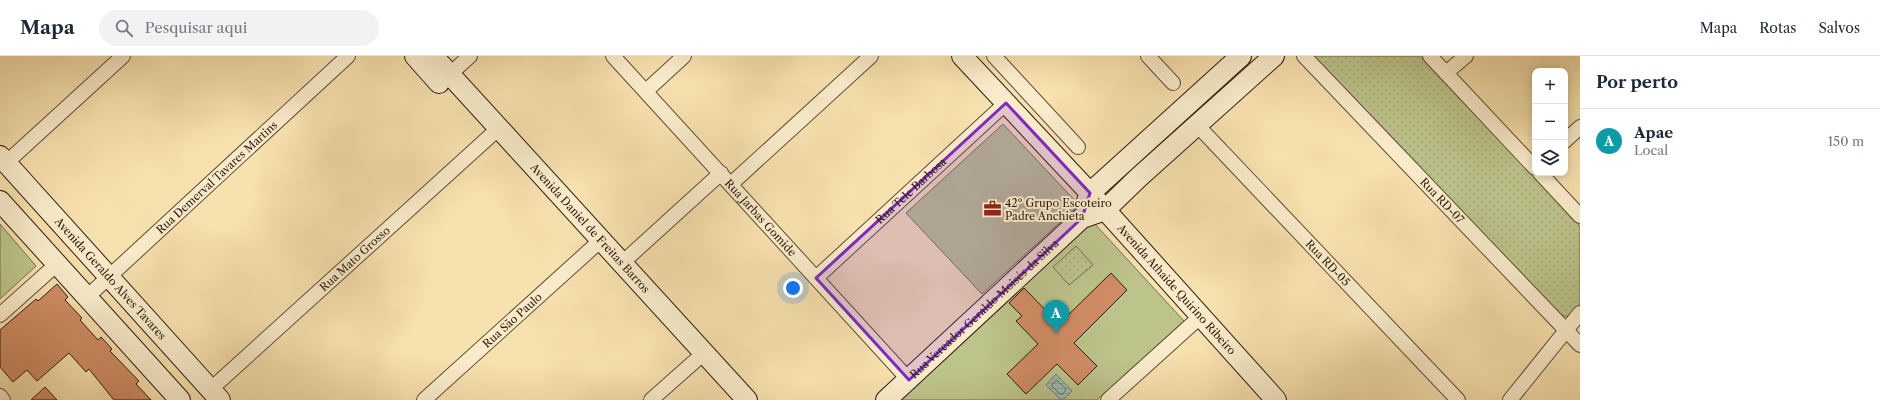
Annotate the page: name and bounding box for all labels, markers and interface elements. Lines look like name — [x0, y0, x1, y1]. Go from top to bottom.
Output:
search box — [99, 10, 379, 46]
text: Mapa — [20, 16, 75, 39]
icon: search — [113, 17, 135, 39]
text: Pesquisar aqui — [145, 18, 247, 37]
text: Mapa — [1700, 19, 1737, 37]
text: Rotas — [1759, 19, 1796, 37]
text: Salvos — [1818, 19, 1860, 37]
map controls — [1532, 68, 1568, 176]
button: + — [1532, 68, 1568, 104]
text: Por perto — [1596, 72, 1678, 92]
button: − — [1532, 104, 1568, 140]
street label: Rua Demerval Tavares Martins — [153, 118, 280, 237]
text: Apae — [1634, 123, 1673, 142]
text: A — [1604, 133, 1614, 149]
text: 150 m — [1828, 133, 1864, 149]
button: layers — [1532, 140, 1568, 176]
text: Local — [1634, 142, 1668, 158]
street label: Rua Tele Barbosa — [873, 154, 949, 227]
street label: Avenida Daniel de Freitas Barros — [527, 160, 653, 296]
street label: Rua RD-07 — [1417, 175, 1468, 227]
street label: Rua Jarbas Gomide — [722, 176, 800, 259]
place label: 42º Grupo Escoteiro Padre Anchieta — [1005, 196, 1112, 223]
office icon: 42º Grupo Escoteiro Padre Anchieta — [982, 199, 1002, 219]
street label: Avenida Geraldo Alves Tavares — [51, 214, 169, 343]
street label: Avenida Athaide Quirino Ribeiro — [1114, 220, 1239, 358]
street label: Rua Mato Grosso — [317, 223, 393, 294]
street label: Rua Vereador Geraldo Moisés da Silva — [907, 236, 1062, 381]
street label: Rua RD-05 — [1303, 237, 1353, 289]
your location — [783, 278, 803, 298]
street label: Rua São Paulo — [480, 290, 545, 351]
pin: A — [1043, 300, 1069, 333]

